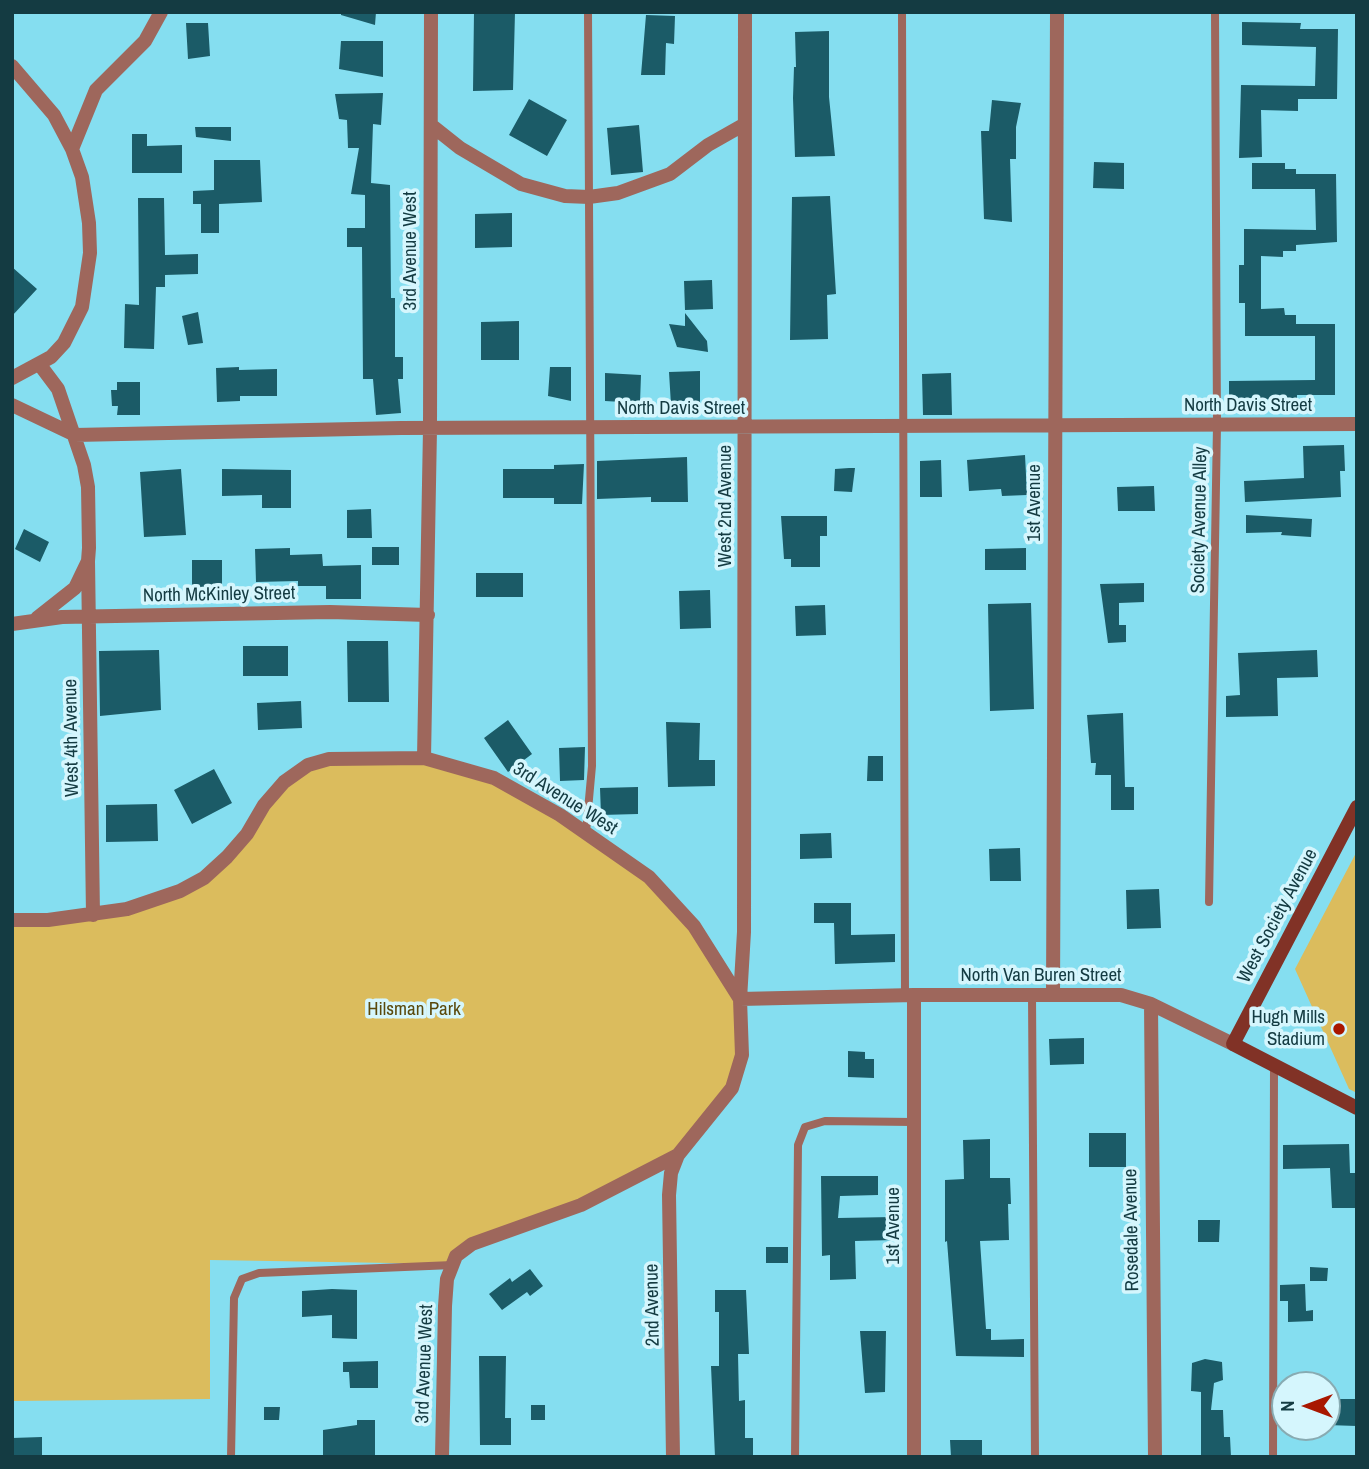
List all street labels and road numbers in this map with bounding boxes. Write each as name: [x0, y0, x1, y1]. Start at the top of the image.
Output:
street label: 3rd Avenue West: [400, 192, 422, 310]
street label: North Davis Street: [1184, 395, 1312, 417]
street label: North Davis Street: [617, 398, 745, 420]
street label: West 2nd Avenue: [715, 445, 737, 567]
street label: Society Avenue Alley: [1187, 446, 1213, 594]
street label: 1st Avenue: [1024, 464, 1046, 542]
street label: North McKinley Street: [143, 582, 295, 608]
street label: West 4th Avenue: [60, 679, 84, 797]
street label: 3rd Avenue West: [509, 758, 621, 840]
street label: West Society Avenue: [1233, 845, 1323, 987]
street label: North Van Buren Street: [961, 965, 1121, 987]
street label: Rosedale Avenue: [1120, 1168, 1144, 1292]
street label: 1st Avenue: [883, 1187, 905, 1265]
street label: 2nd Avenue: [641, 1263, 665, 1347]
street label: 3rd Avenue West: [412, 1304, 438, 1424]

